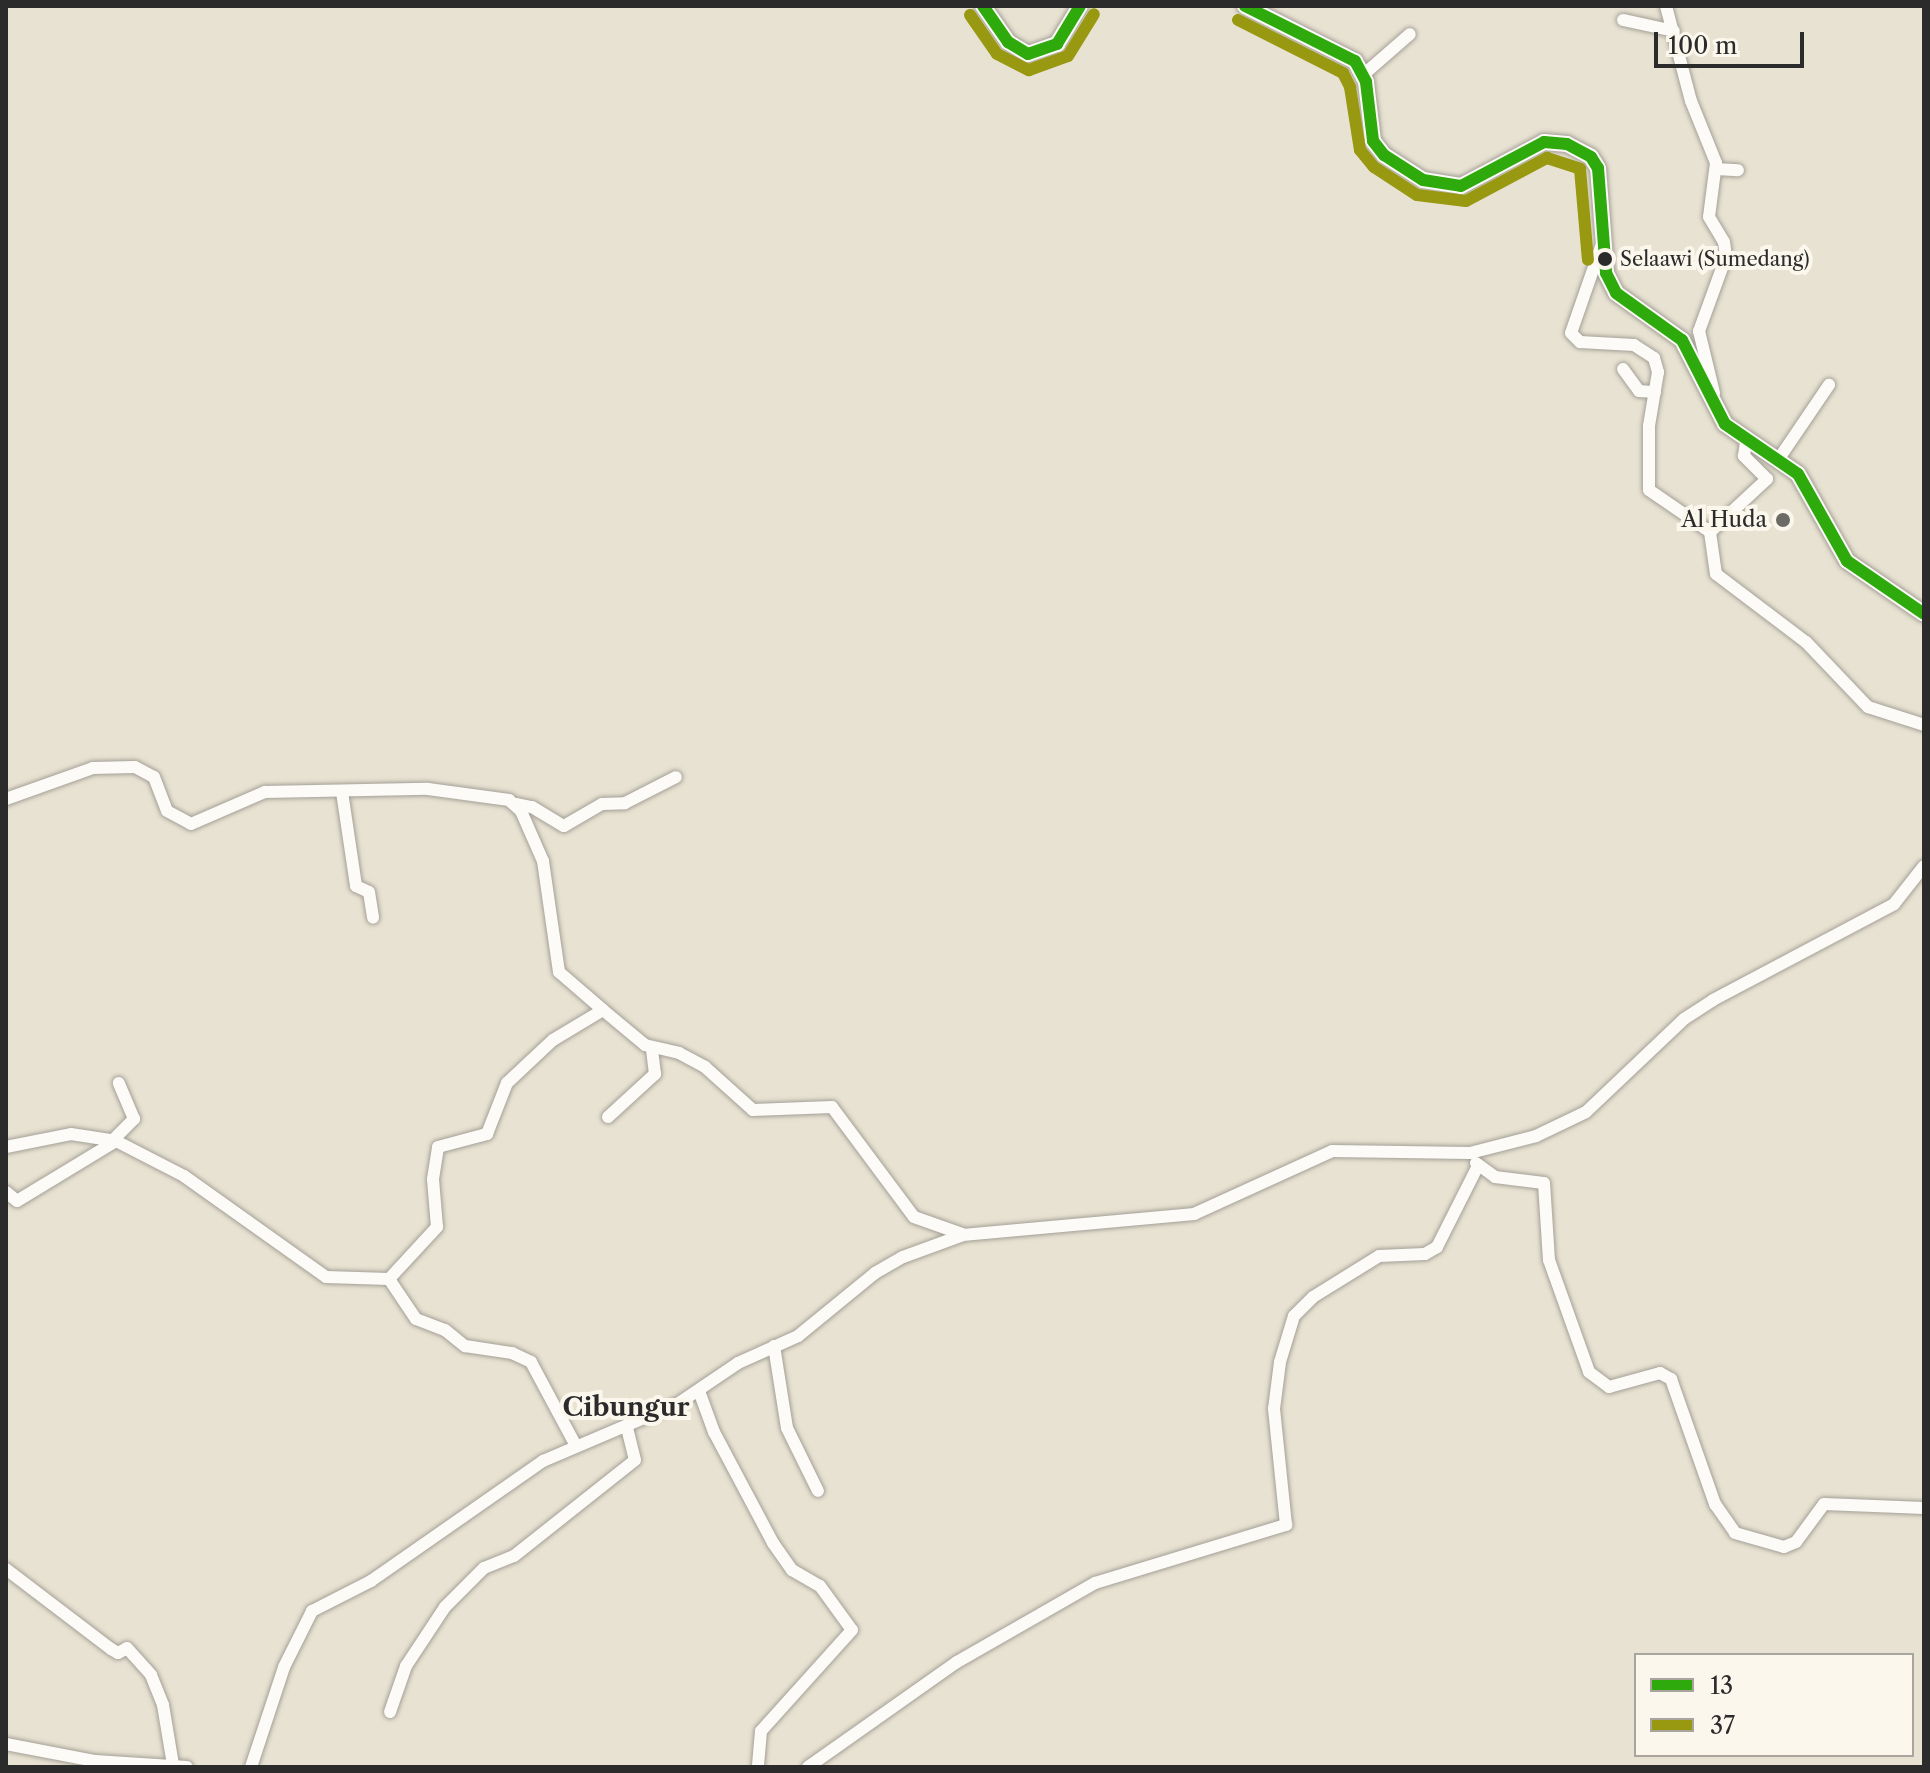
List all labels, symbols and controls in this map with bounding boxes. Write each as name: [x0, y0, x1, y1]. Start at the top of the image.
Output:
scale bar: [1658, 16, 1808, 66]
text: 100 m: [1668, 31, 1737, 60]
place label: Selaawi (Sumedang): [1620, 247, 1809, 271]
marker: Selaawi (Sumedang): [1597, 251, 1613, 267]
place label: Al Huda: [1681, 507, 1767, 533]
marker: Al Huda: [1774, 511, 1792, 529]
district label: Cibungur: [562, 1392, 690, 1424]
legend: [1634, 1653, 1914, 1757]
text: 13: [1710, 1671, 1733, 1700]
text: 37: [1710, 1711, 1735, 1740]

